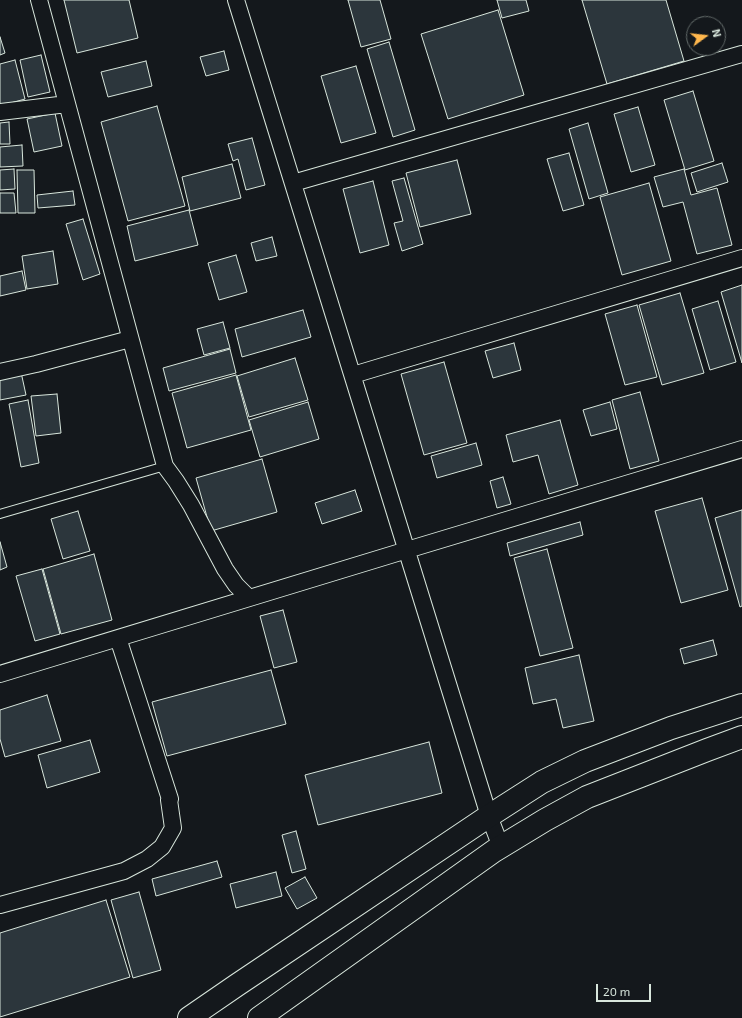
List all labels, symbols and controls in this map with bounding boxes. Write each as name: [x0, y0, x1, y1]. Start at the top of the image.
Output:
north arrow: [686, 16, 726, 56]
text: N: [710, 27, 724, 39]
scale bar: [598, 976, 653, 1002]
text: 20 m: [603, 984, 630, 998]

